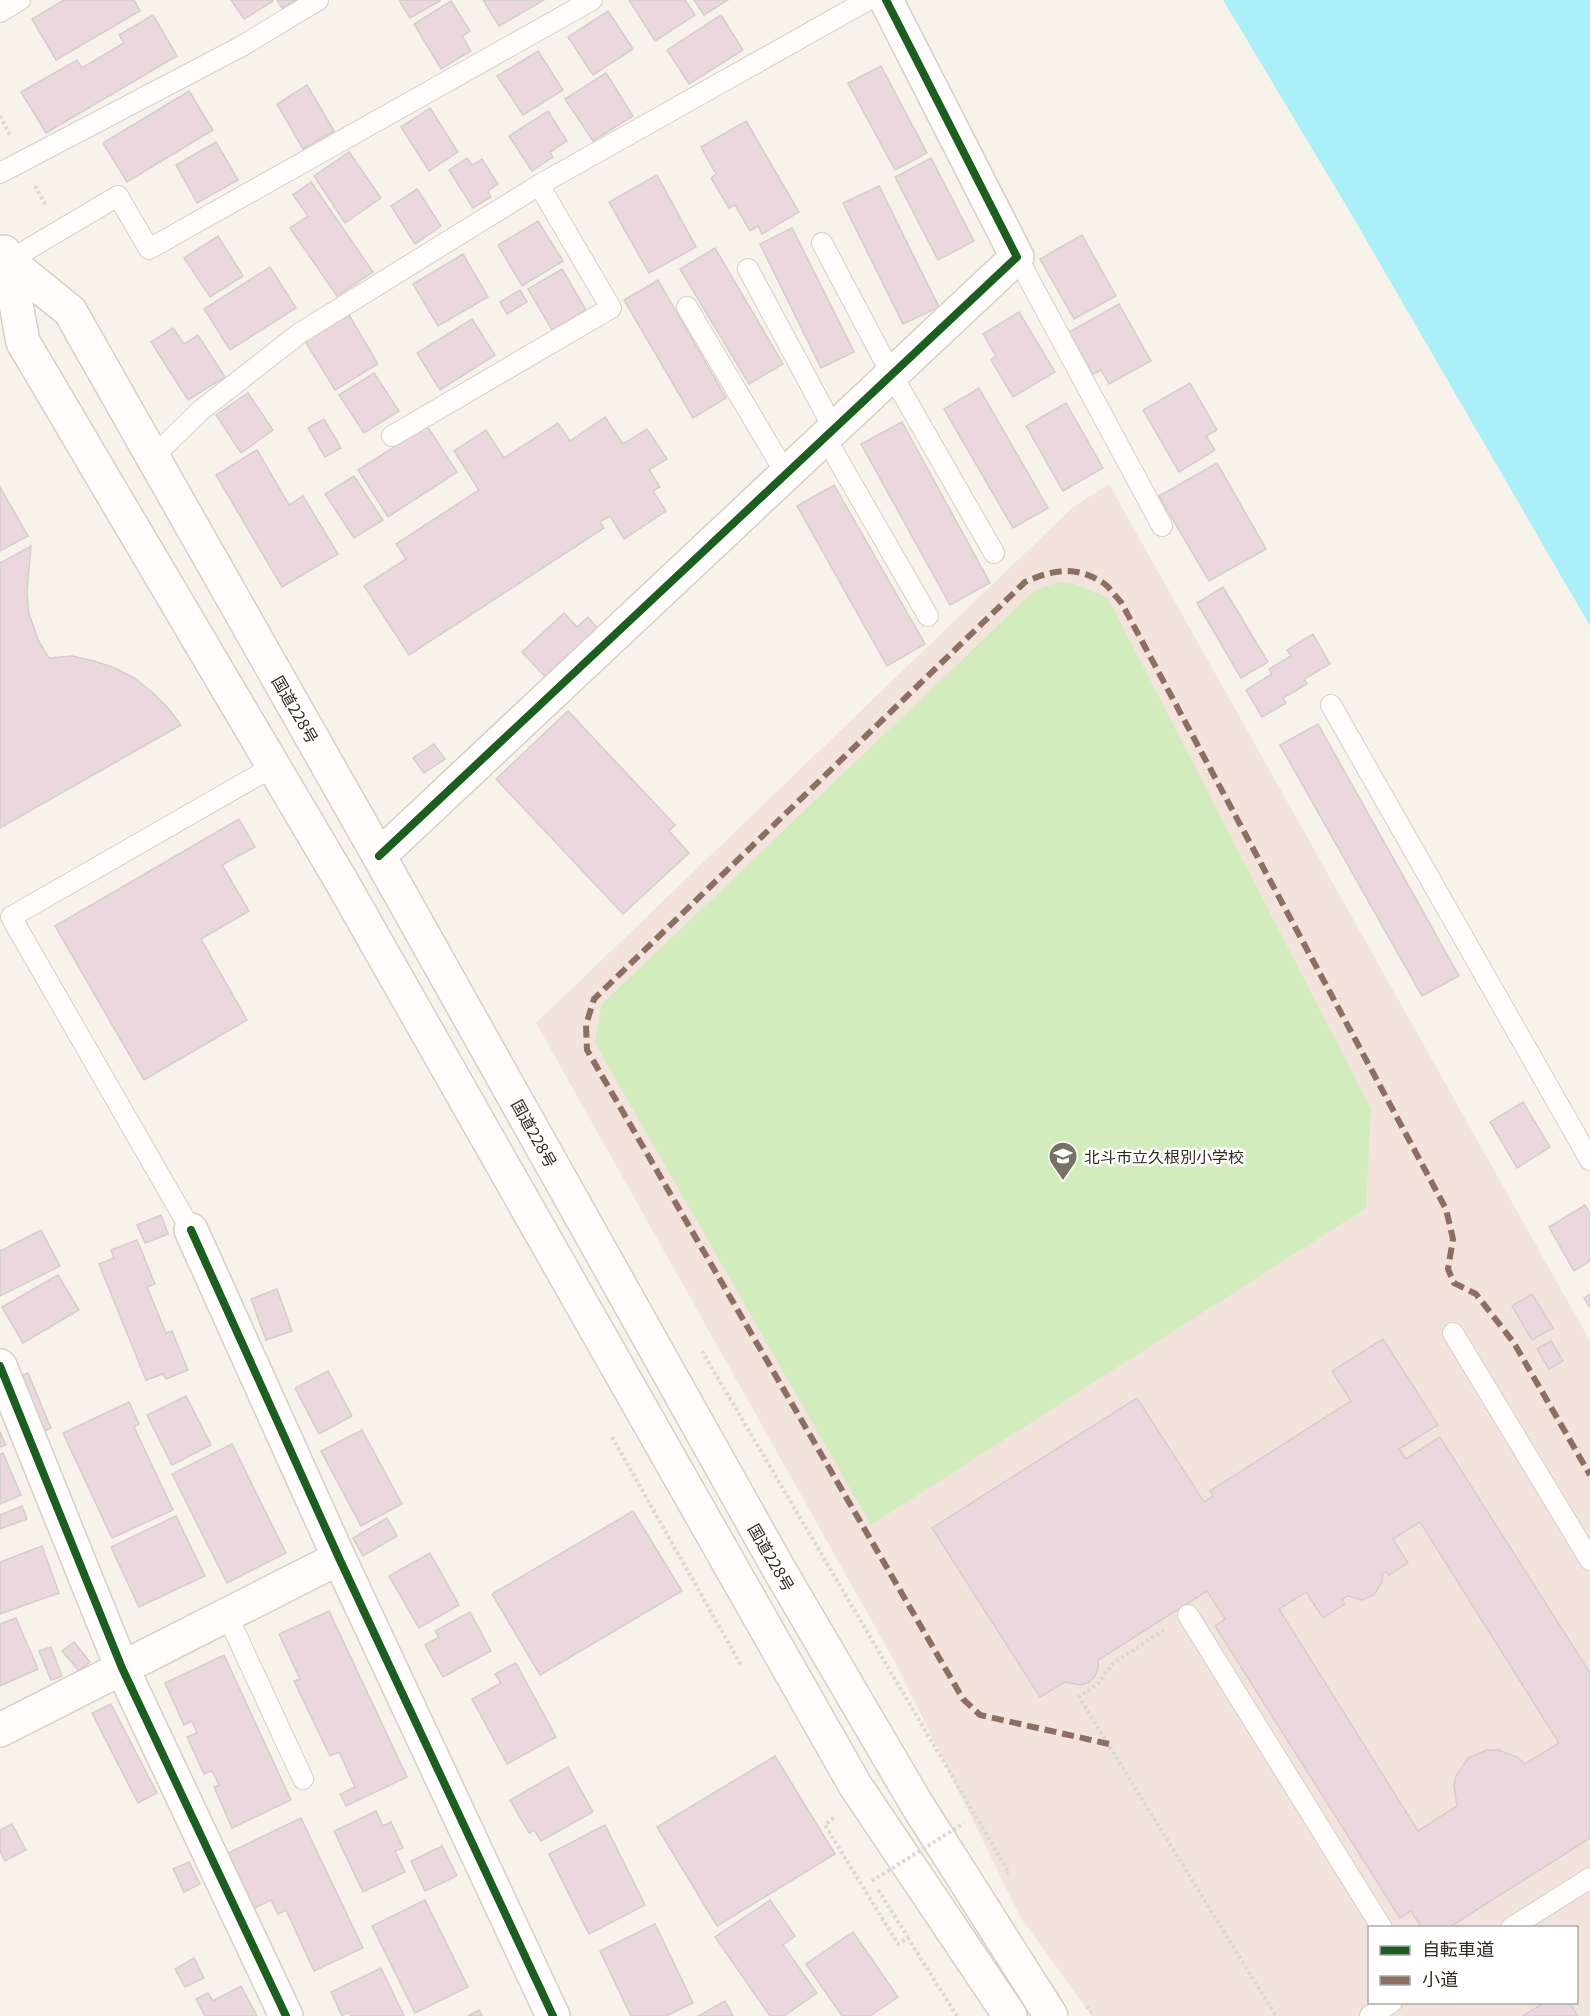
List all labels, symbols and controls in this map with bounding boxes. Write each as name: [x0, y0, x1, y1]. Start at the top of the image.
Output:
street label: 国道228号: [267, 671, 325, 747]
street label: 国道228号: [506, 1095, 564, 1171]
school or university icon: 北斗市立久根別小学校: [1047, 1140, 1079, 1182]
place label: 北斗市立久根別小学校: [1084, 1144, 1244, 1168]
street label: 国道228号: [743, 1519, 801, 1595]
legend: [1368, 1926, 1578, 2004]
text: 自転車道: [1422, 1935, 1494, 1961]
text: 小道: [1422, 1965, 1458, 1991]

